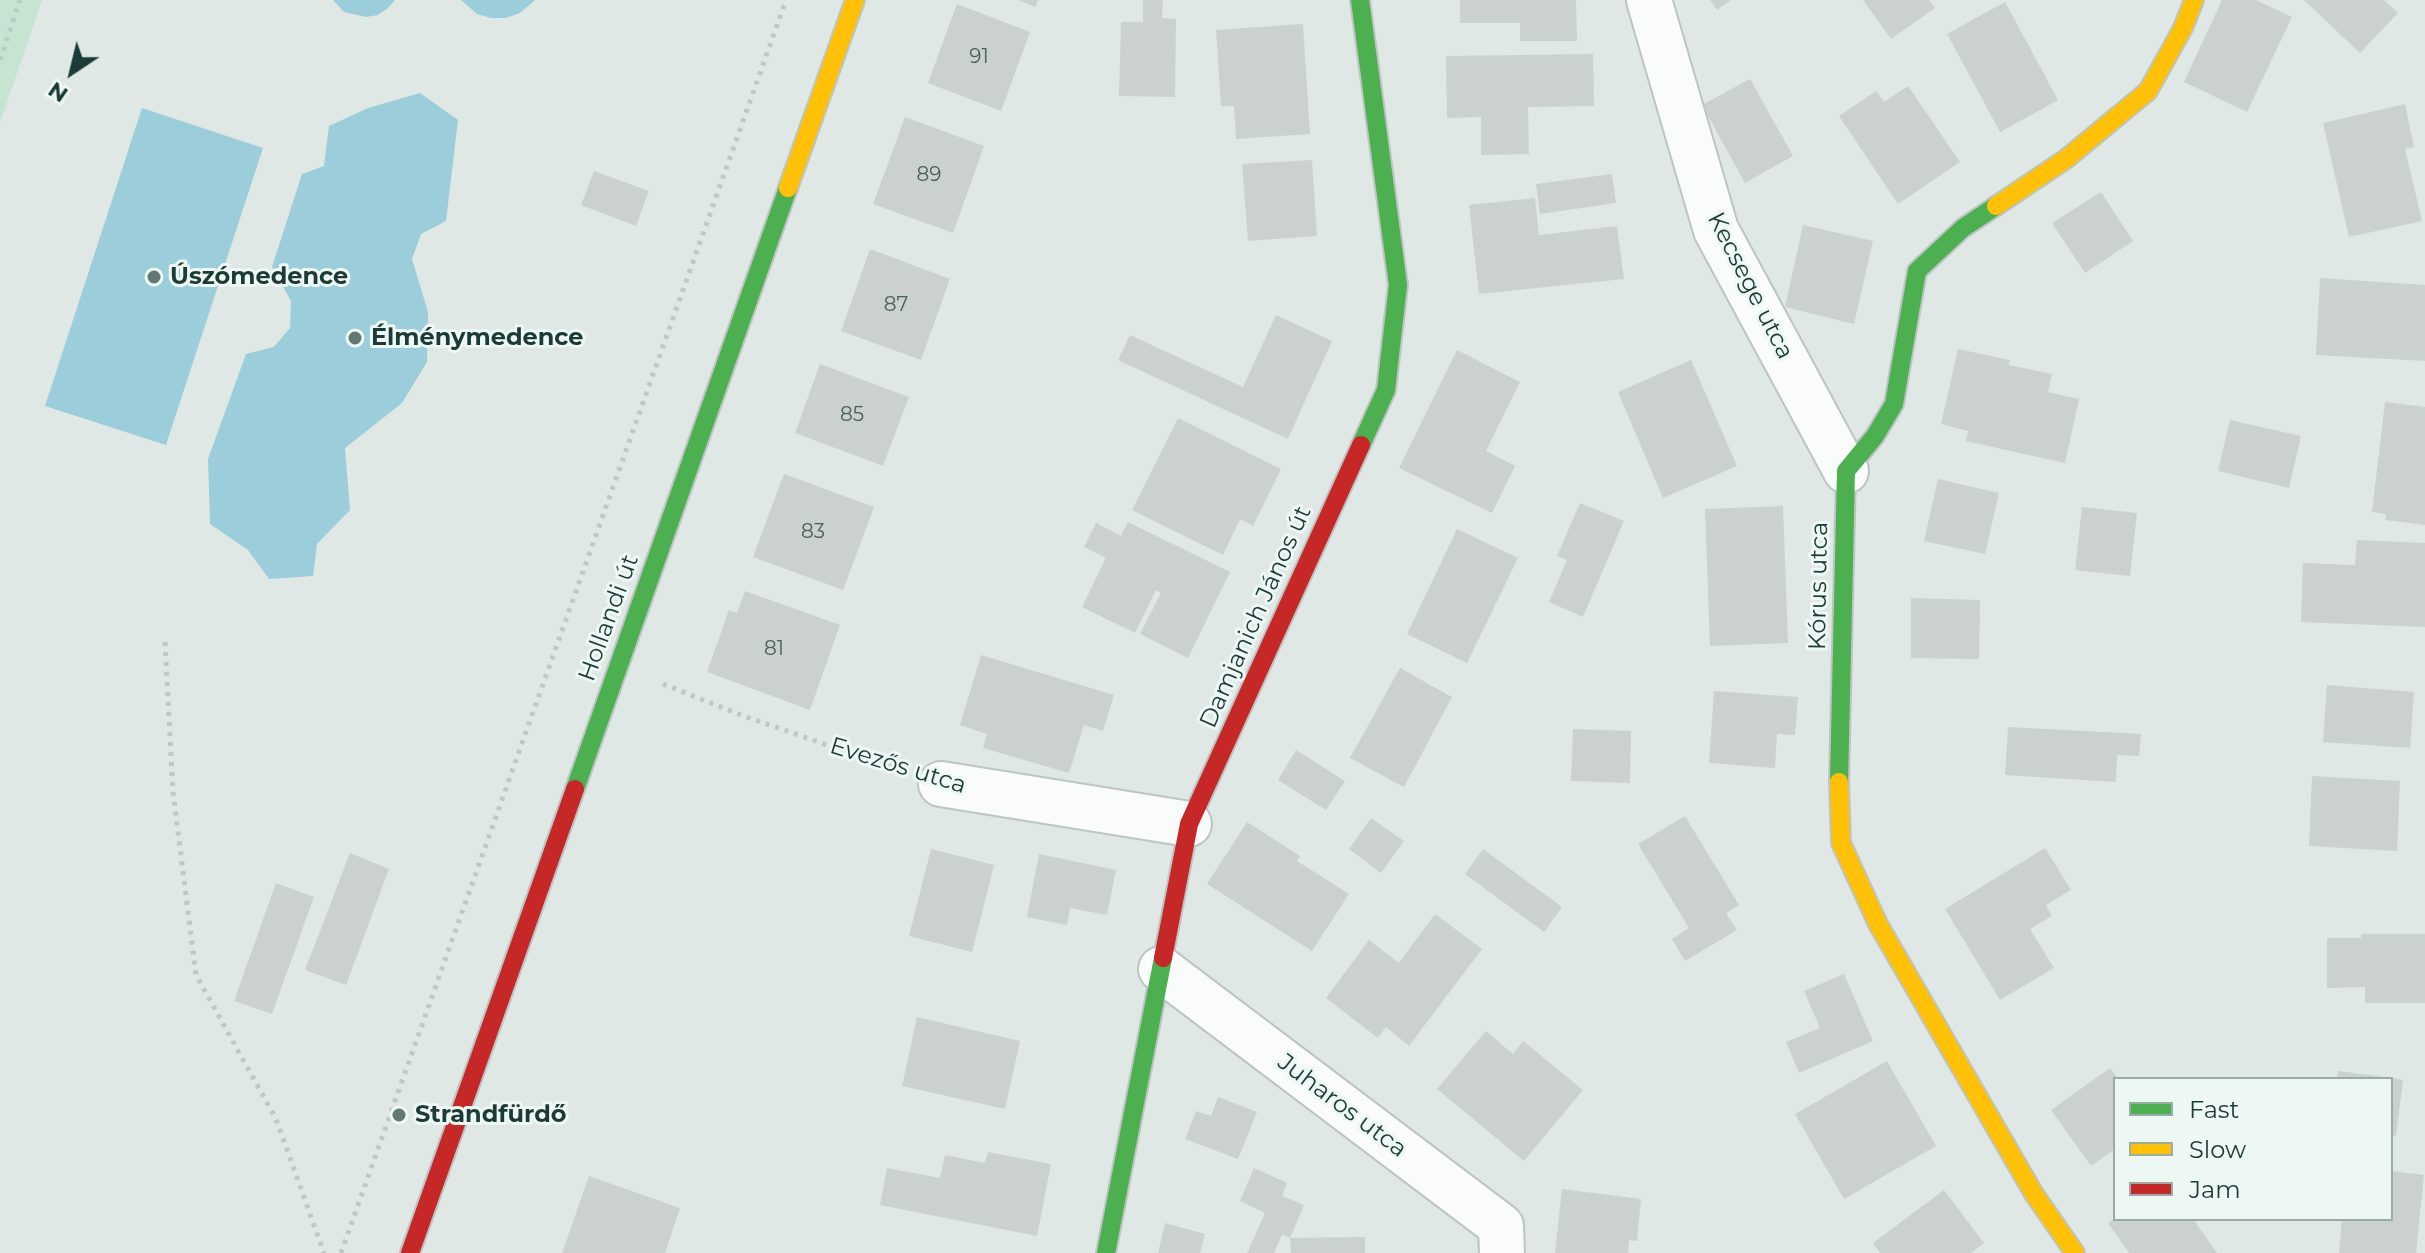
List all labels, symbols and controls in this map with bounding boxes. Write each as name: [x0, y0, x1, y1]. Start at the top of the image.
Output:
north arrow: [32, 32, 112, 112]
house number: 91: [969, 45, 989, 69]
text: N: [43, 76, 73, 108]
house number: 89: [917, 163, 941, 187]
street label: Kecsege utca: [1701, 208, 1799, 364]
place label: Úszómedence: [170, 263, 348, 291]
marker: Úszómedence: [145, 268, 163, 286]
house number: 87: [884, 293, 908, 317]
place label: Élménymedence: [371, 324, 583, 352]
marker: Élménymedence: [346, 329, 364, 347]
house number: 85: [840, 403, 864, 427]
street label: Damjanich János út: [1194, 502, 1318, 732]
house number: 83: [801, 520, 825, 544]
street label: Kórus utca: [1803, 522, 1835, 650]
street label: Hollandi út: [573, 551, 645, 685]
house number: 81: [764, 637, 784, 661]
street label: Evezős utca: [826, 732, 970, 800]
street label: Juharos utca: [1272, 1048, 1412, 1164]
legend: [2113, 1077, 2393, 1221]
text: Fast: [2189, 1095, 2239, 1124]
place label: Strandfürdő: [415, 1101, 566, 1129]
marker: Strandfürdő: [390, 1106, 408, 1124]
text: Slow: [2189, 1135, 2246, 1164]
text: Jam: [2189, 1175, 2241, 1204]

